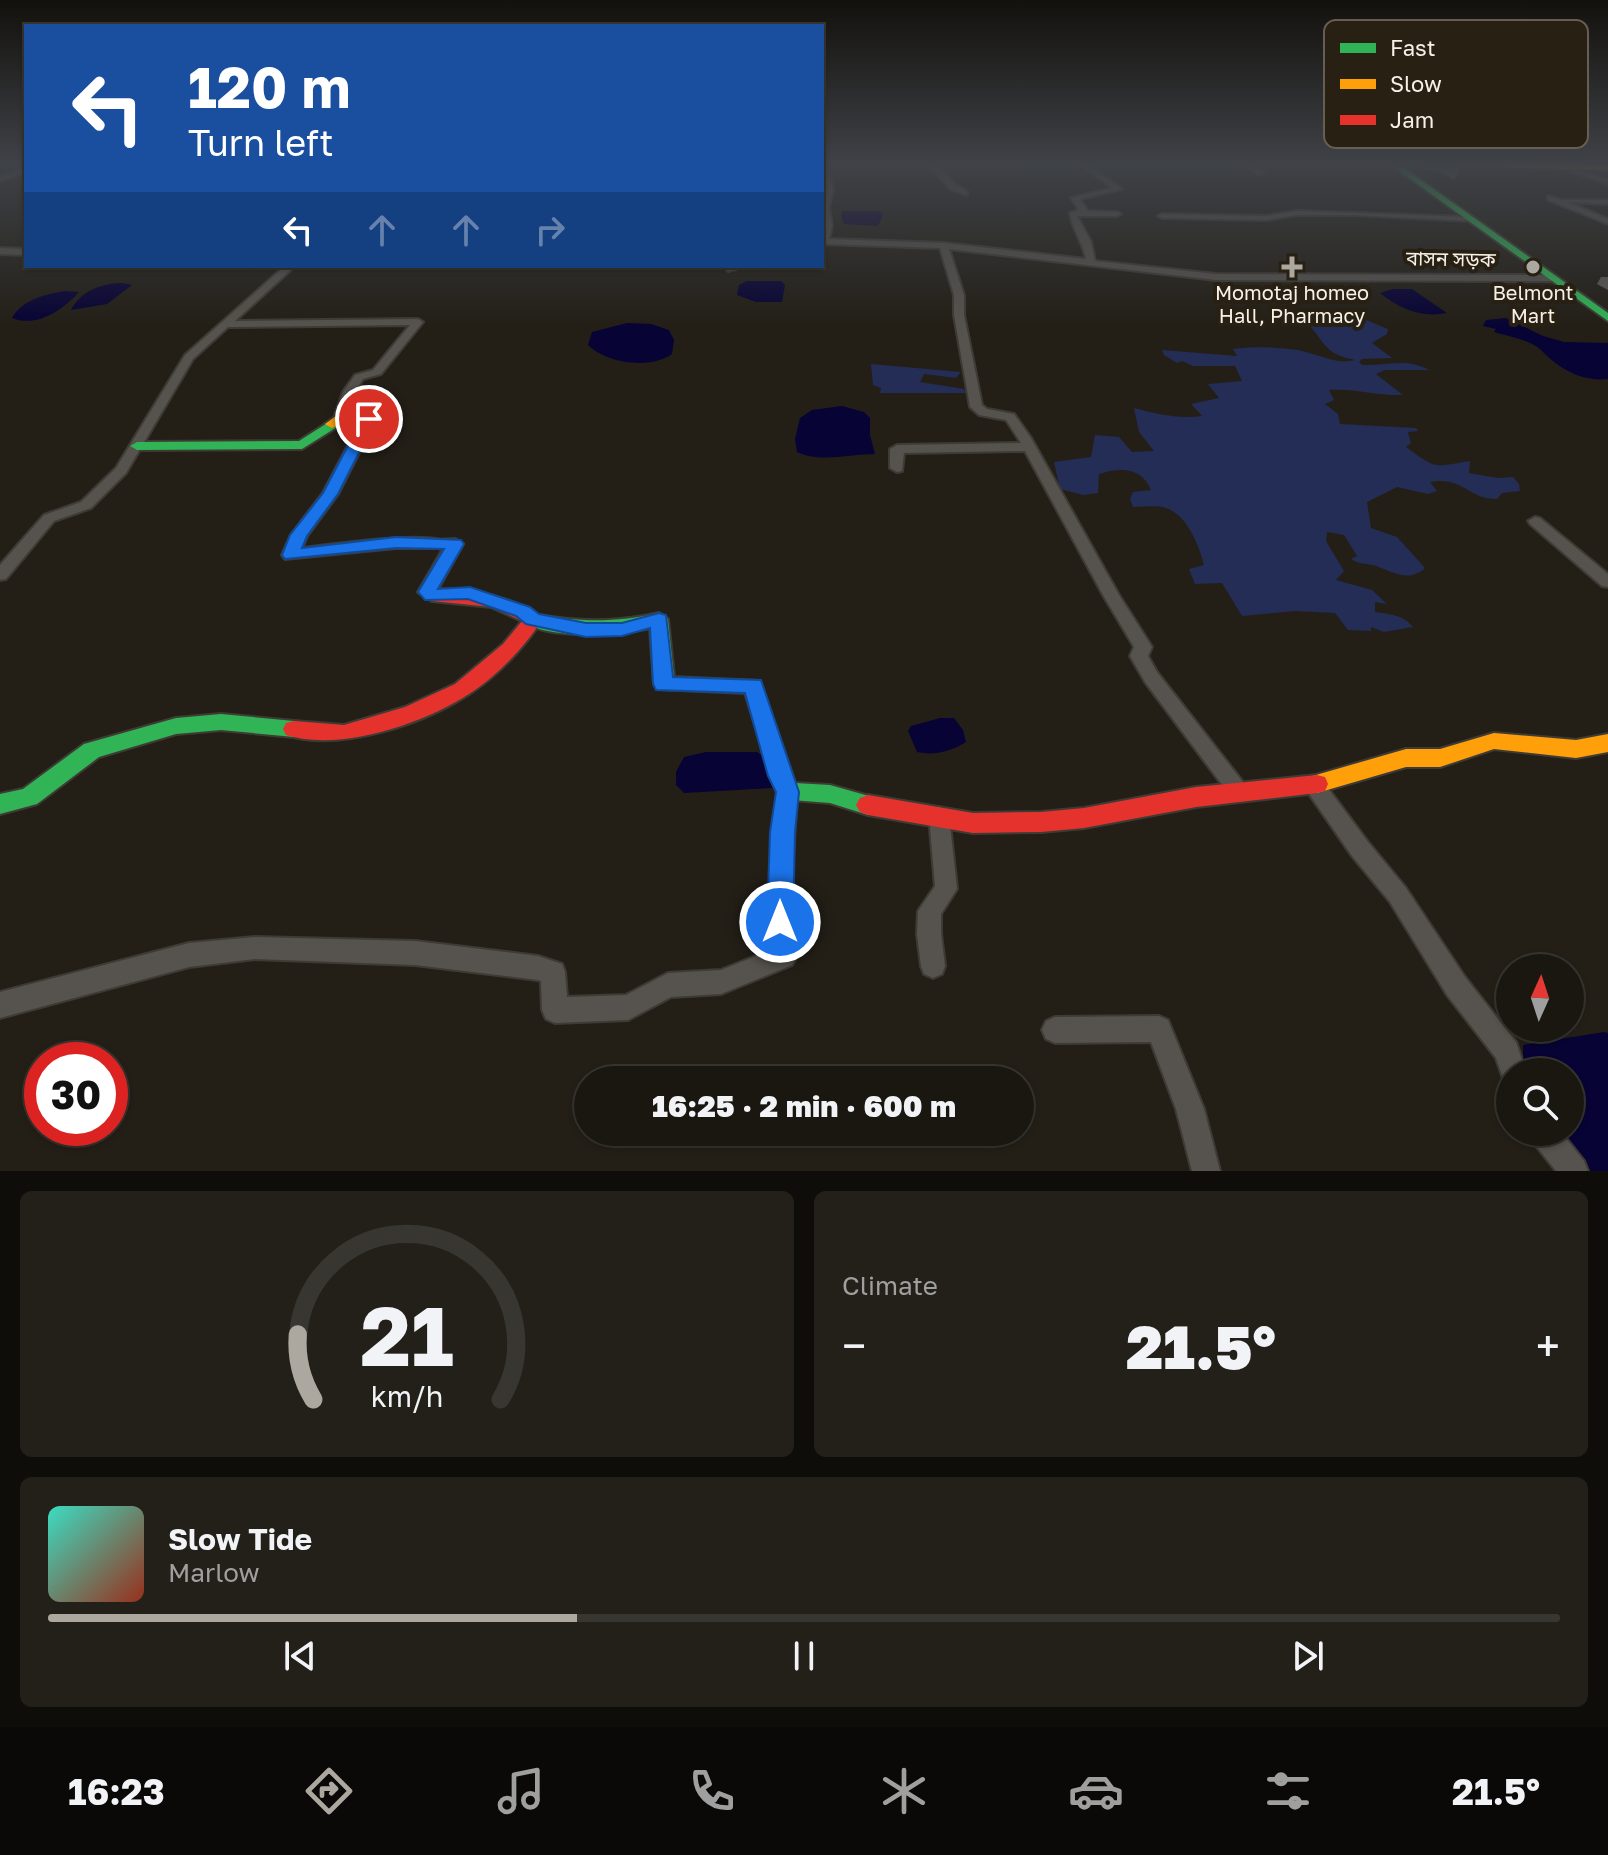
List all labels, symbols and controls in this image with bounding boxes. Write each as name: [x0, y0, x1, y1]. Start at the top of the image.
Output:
legend: [1324, 20, 1588, 148]
text: Fast: [1390, 34, 1436, 61]
text: 120 m: [188, 53, 350, 120]
icon: left: [56, 56, 160, 160]
text: Slow: [1390, 70, 1442, 97]
text: Jam: [1390, 106, 1434, 133]
text: Turn left: [188, 121, 334, 164]
icon: left: [276, 208, 320, 252]
icon: ahead: [360, 208, 404, 252]
icon: ahead: [444, 208, 488, 252]
icon: right: [528, 208, 572, 252]
street label: বাসন সড়ক: [1405, 245, 1497, 271]
marker: Momotaj homeo Hall, Pharmacy: [1283, 258, 1301, 276]
marker: Belmont Mart: [1524, 258, 1542, 276]
place label: Momotaj homeo Hall, Pharmacy: [1215, 280, 1369, 327]
place label: Belmont Mart: [1492, 280, 1574, 327]
pin: [335, 385, 403, 453]
icon: arrive: [347, 397, 391, 441]
position arrow: [738, 880, 822, 964]
north arrow: [1496, 954, 1584, 1042]
map controls: [1496, 954, 1584, 1146]
speed limit sign: 30: [24, 1042, 128, 1146]
button: search: [1496, 1058, 1584, 1146]
text: 16:25 · 2 min · 600 m: [652, 1088, 956, 1124]
text: Climate: [842, 1270, 938, 1301]
text: 21: [360, 1284, 454, 1384]
text: 21.5°: [1126, 1310, 1276, 1382]
text: −: [842, 1319, 866, 1372]
text: +: [1536, 1319, 1560, 1372]
text: km/h: [371, 1379, 443, 1413]
text: Slow Tide: [168, 1521, 312, 1557]
text: Marlow: [168, 1557, 260, 1588]
icon: previous: [278, 1634, 322, 1678]
icon: pause: [782, 1634, 826, 1678]
icon: next: [1286, 1634, 1330, 1678]
icon: directions: [301, 1763, 357, 1819]
icon: music: [493, 1763, 549, 1819]
icon: phone: [684, 1763, 740, 1819]
icon: climate: [876, 1763, 932, 1819]
icon: car: [1068, 1763, 1124, 1819]
icon: filters: [1260, 1763, 1316, 1819]
text: 16:23: [68, 1770, 165, 1813]
text: 21.5°: [1452, 1770, 1540, 1813]

